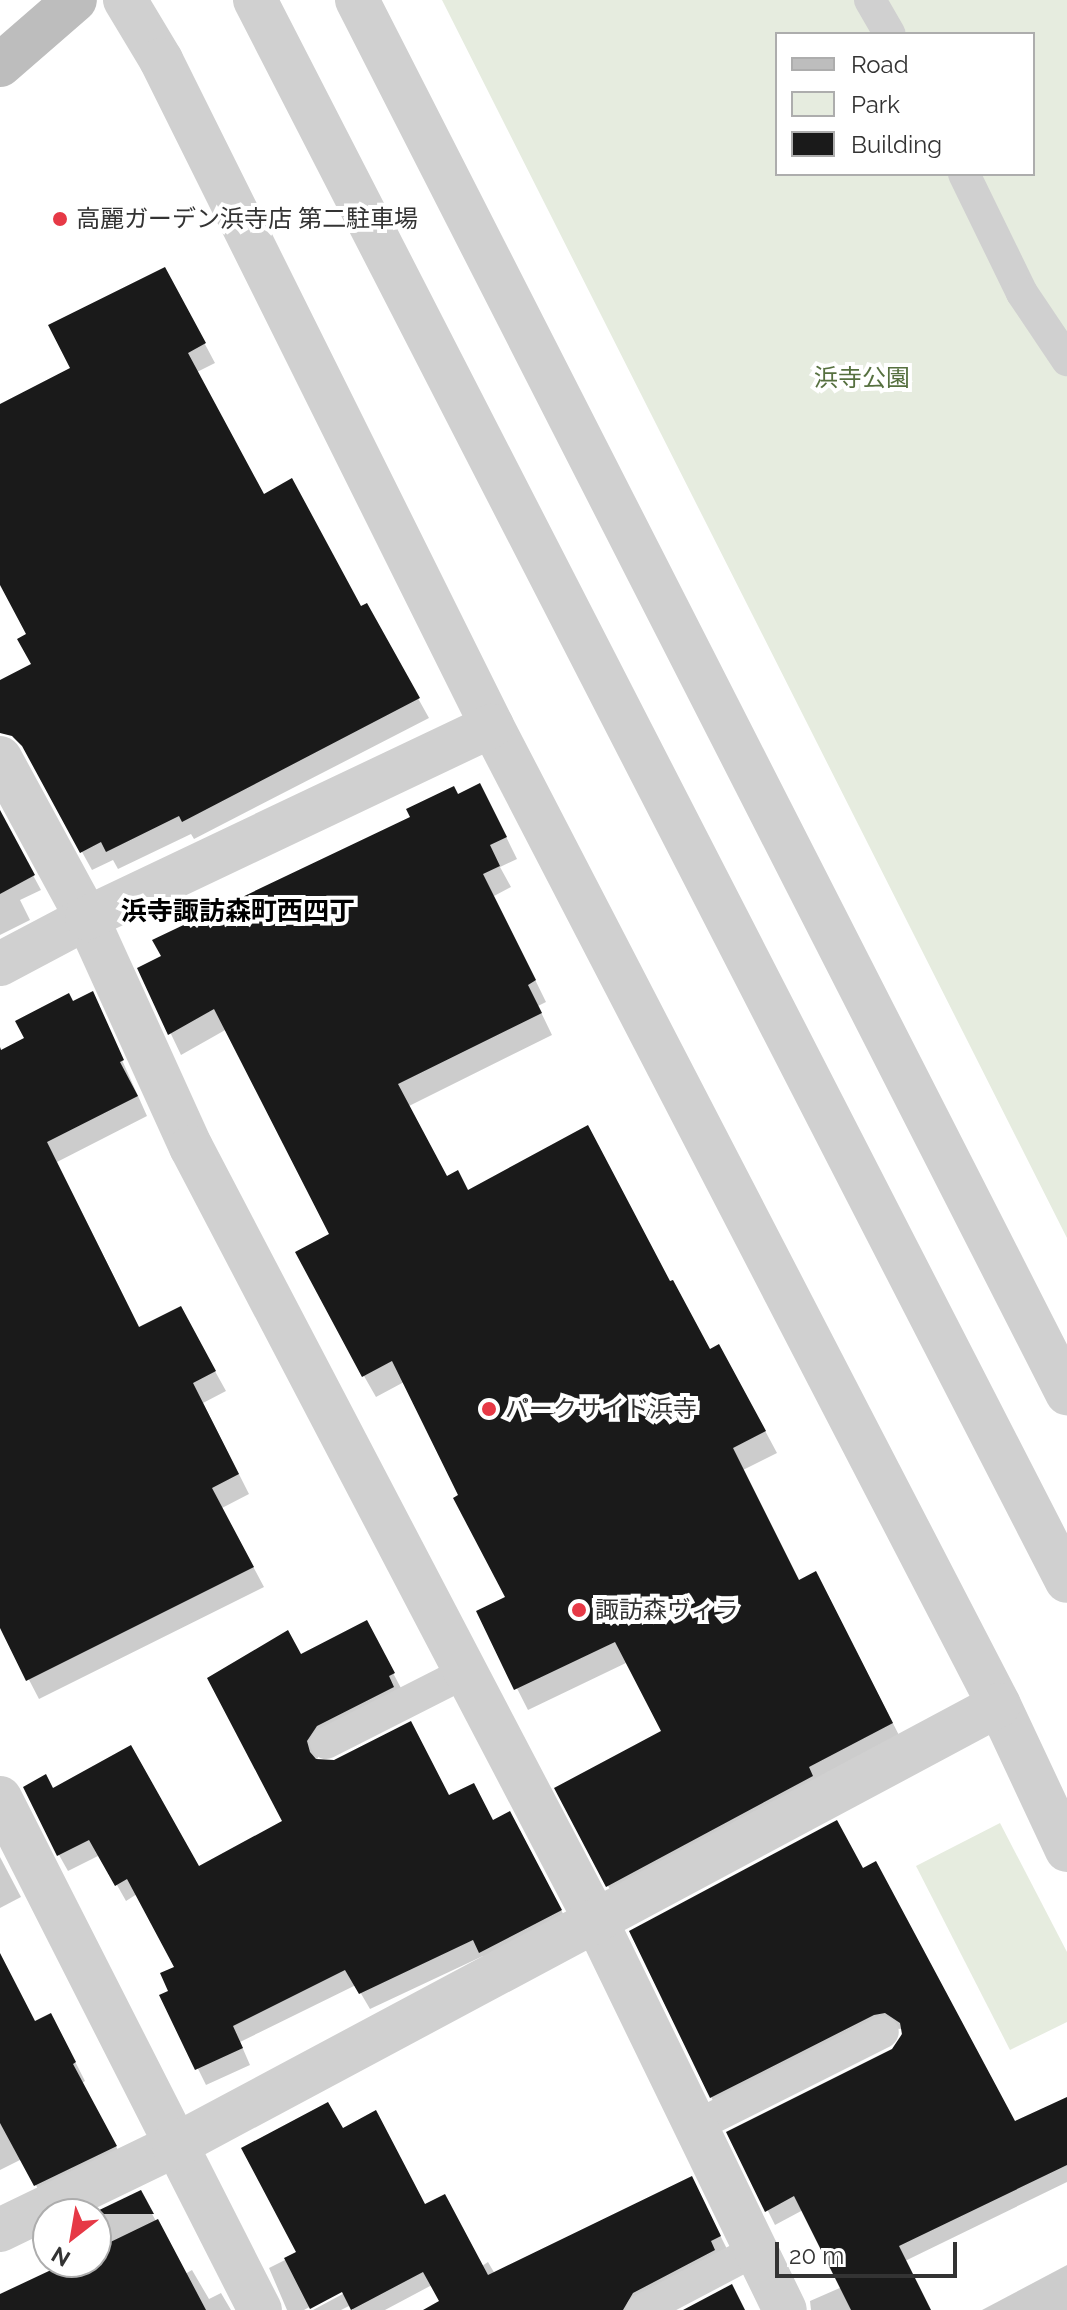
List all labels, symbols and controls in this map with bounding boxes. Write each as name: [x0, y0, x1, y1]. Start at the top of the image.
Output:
legend: [775, 32, 1035, 176]
text: Road: [851, 50, 909, 79]
text: Park: [851, 90, 900, 119]
text: Building: [851, 130, 942, 159]
place label: 高麗ガーデン浜寺店 第二駐車場: [76, 205, 418, 233]
marker: 高麗ガーデン浜寺店 第二駐車場: [51, 210, 69, 228]
park label: 浜寺公園: [814, 364, 910, 392]
district label: 浜寺諏訪森町西四丁: [121, 896, 355, 928]
place label: パークサイド浜寺: [505, 1395, 697, 1423]
marker: パークサイド浜寺: [480, 1400, 498, 1418]
place label: 諏訪森ヴィラ: [595, 1596, 739, 1624]
marker: 諏訪森ヴィラ: [570, 1601, 588, 1619]
north arrow: [32, 2198, 112, 2278]
scale bar: [779, 2226, 961, 2276]
text: N: [47, 2241, 75, 2272]
text: 20 m: [789, 2241, 844, 2270]

